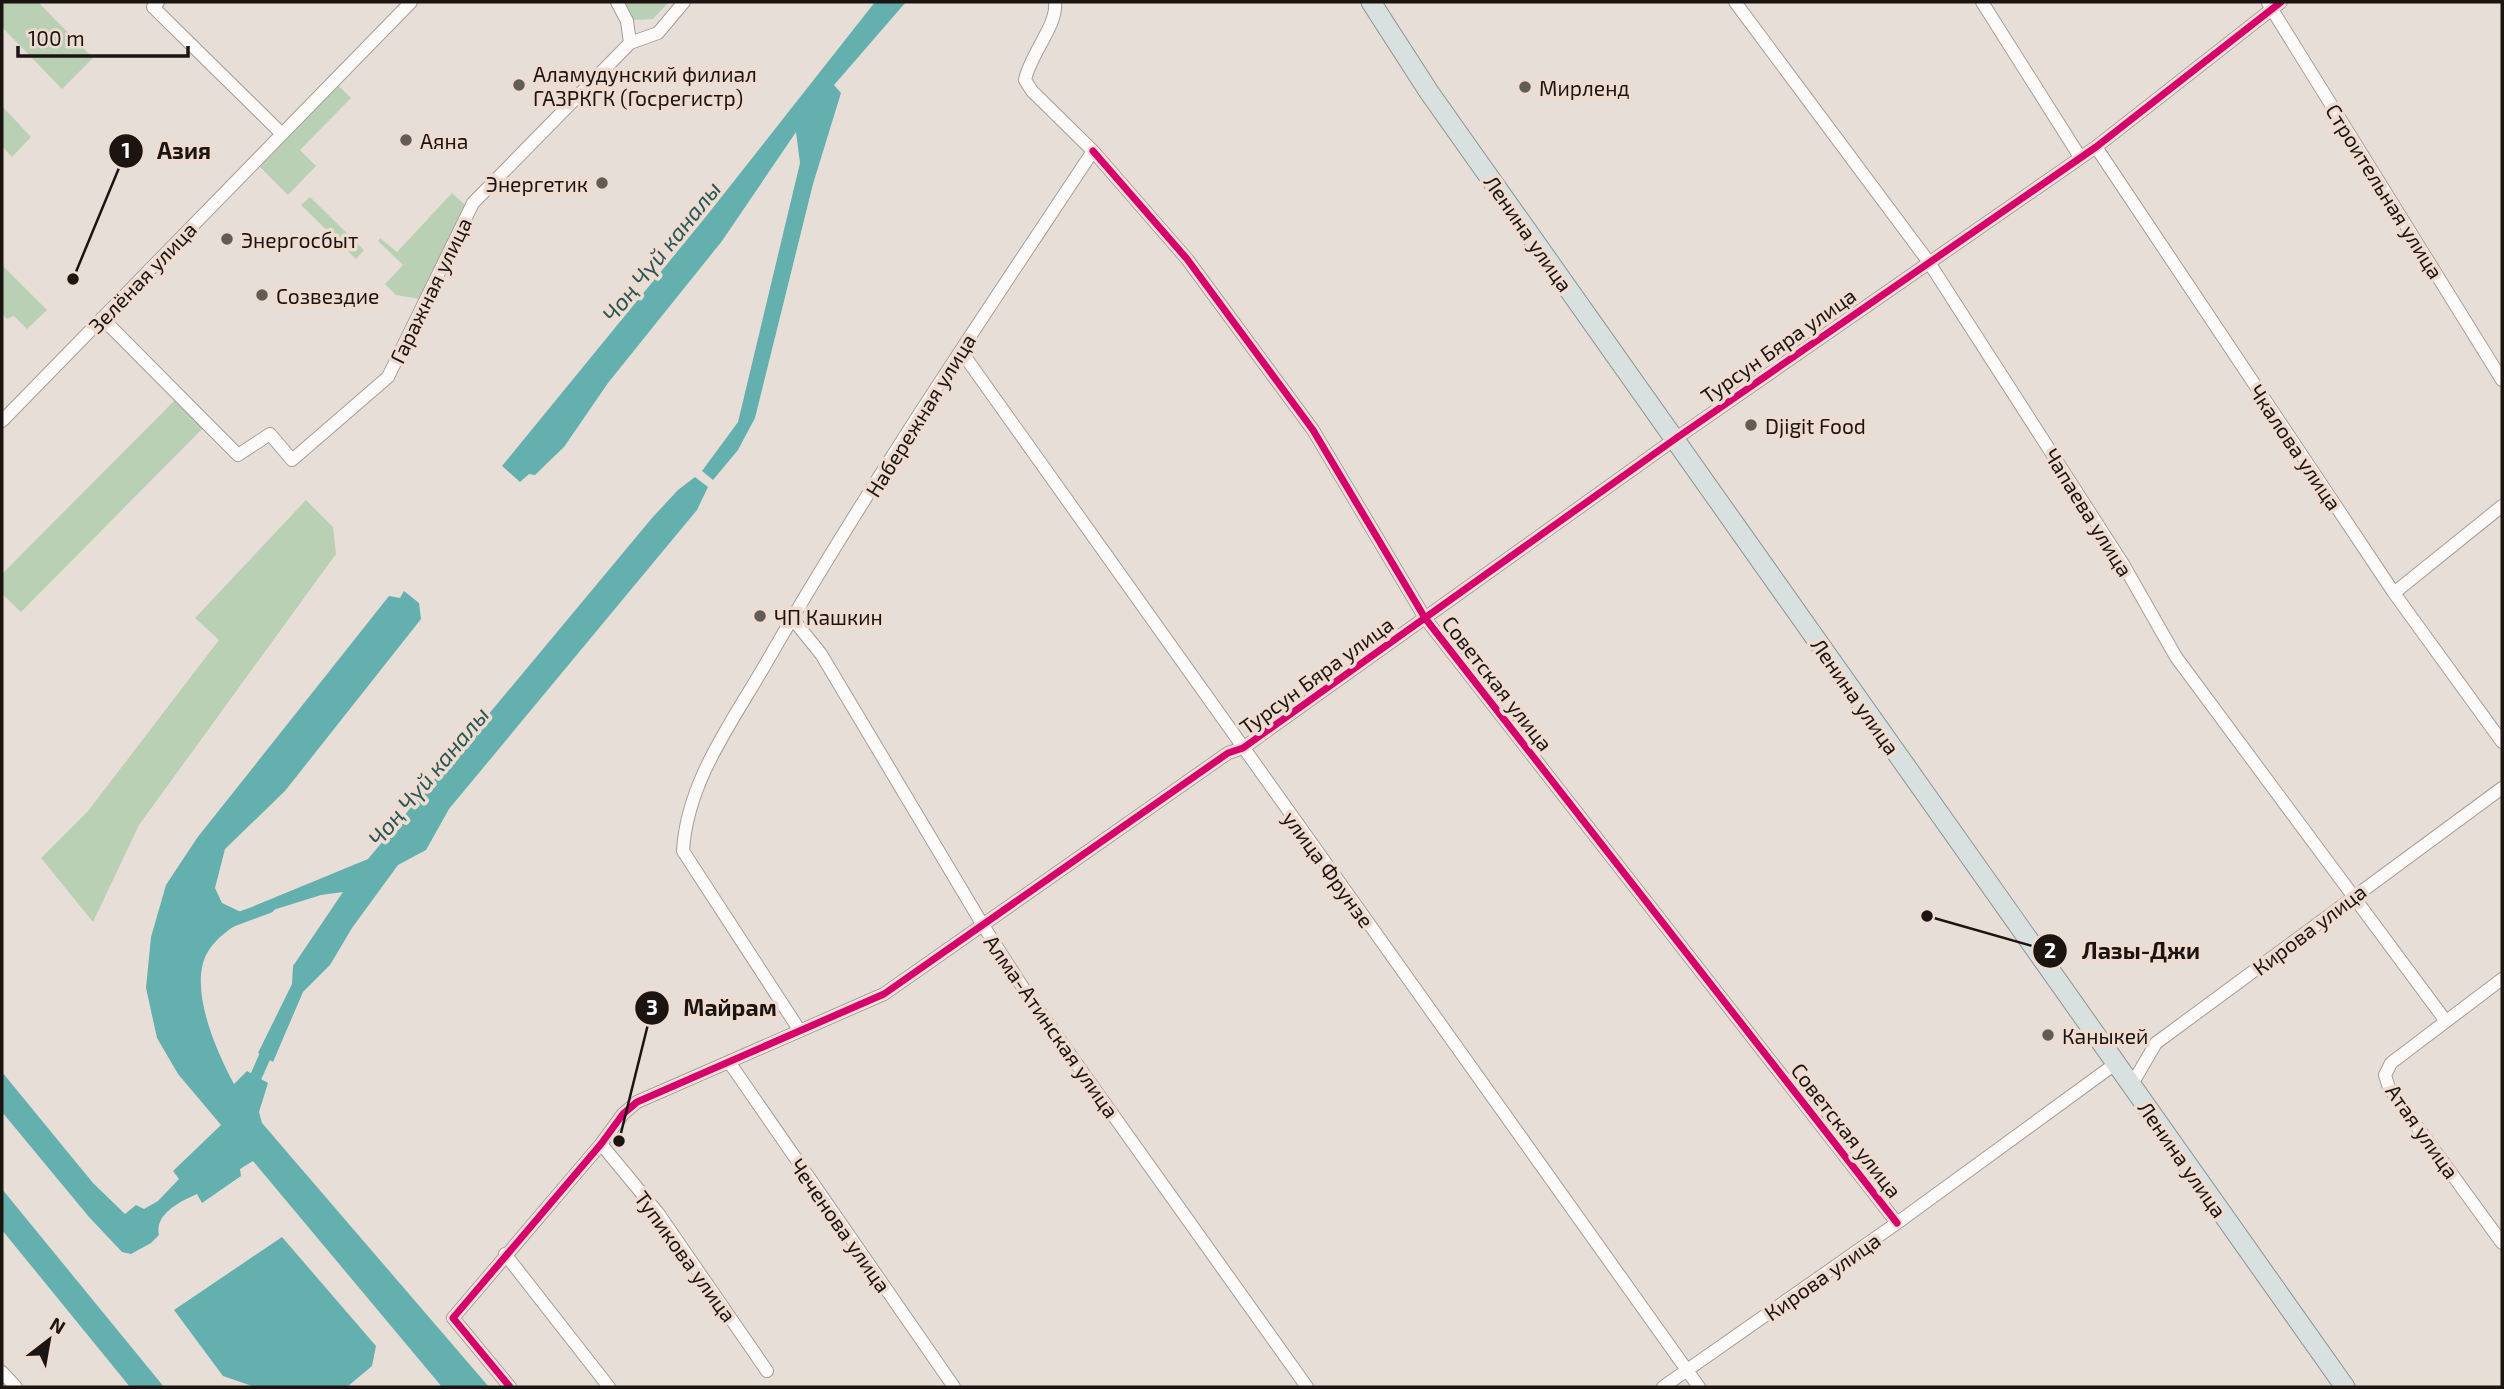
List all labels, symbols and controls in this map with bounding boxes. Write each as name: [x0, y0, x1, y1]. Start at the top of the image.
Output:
scale bar: [18, 14, 187, 58]
text: 100 m: [28, 25, 85, 50]
place label: Аламудунский филиал ГАЗРКГК (Госрегистр): [533, 61, 757, 110]
place label: Мирленд: [1539, 75, 1630, 100]
marker: Аламудунский филиал ГАЗРКГК (Госрегистр): [511, 77, 527, 93]
marker: Мирленд: [1517, 79, 1533, 95]
street label: Строительная улица: [2320, 99, 2449, 284]
place label: Аяна: [420, 128, 468, 153]
callout: Азия: [108, 129, 225, 173]
marker: Аяна: [398, 132, 414, 148]
text: Азия: [157, 136, 211, 164]
text: 1: [121, 137, 131, 162]
street label: Ленина улица: [1479, 170, 1578, 297]
place label: Энергетик: [486, 171, 588, 196]
marker: Энергетик: [594, 175, 610, 191]
water label: Чоң Чүй каналы: [596, 175, 726, 327]
street label: Гаражная улица: [384, 213, 477, 367]
street label: Зелёная улица: [83, 216, 202, 338]
place label: Энергосбыт: [241, 227, 358, 252]
marker: Энергосбыт: [219, 231, 235, 247]
street label: Турсун Бяра улица: [1696, 282, 1861, 409]
place label: Созвездие: [276, 283, 379, 308]
marker: Созвездие: [254, 287, 270, 303]
street label: Набережная улица: [860, 329, 981, 502]
street label: Чкалова улица: [2244, 379, 2347, 515]
place label: Djigit Food: [1765, 413, 1866, 439]
marker: Djigit Food: [1743, 417, 1759, 433]
street label: Чапаева улица: [2039, 443, 2138, 581]
place label: ЧП Кашкин: [774, 604, 883, 629]
marker: ЧП Кашкин: [752, 608, 768, 624]
street label: Турсун Бяра улица: [1234, 611, 1398, 740]
street label: Советская улица: [1437, 611, 1558, 756]
street label: Ленина улица: [1806, 633, 1905, 760]
water label: Чоң Чүй каналы: [362, 701, 494, 851]
street label: улица Фрунзе: [1278, 806, 1380, 933]
street label: Кирова улица: [2247, 878, 2371, 981]
callout: Лазы-Джи: [2033, 929, 2214, 973]
street label: Алма-Атинская улица: [979, 930, 1125, 1123]
text: Лазы-Джи: [2082, 936, 2200, 964]
text: 2: [2044, 937, 2056, 962]
callout: Майрам: [634, 986, 791, 1030]
text: Майрам: [683, 993, 777, 1021]
text: 3: [646, 994, 658, 1019]
place label: Каныкей: [2062, 1023, 2148, 1048]
marker: Каныкей: [2040, 1027, 2056, 1043]
street label: Советская улица: [1786, 1058, 1907, 1203]
street label: Атая улица: [2380, 1079, 2465, 1184]
street label: Ленина улица: [2133, 1096, 2232, 1223]
street label: Чеченова улица: [785, 1153, 896, 1297]
street label: Тупикова улица: [629, 1186, 742, 1327]
street label: Кирова улица: [1759, 1227, 1885, 1326]
north arrow: [14, 1305, 84, 1375]
text: N: [46, 1312, 70, 1338]

